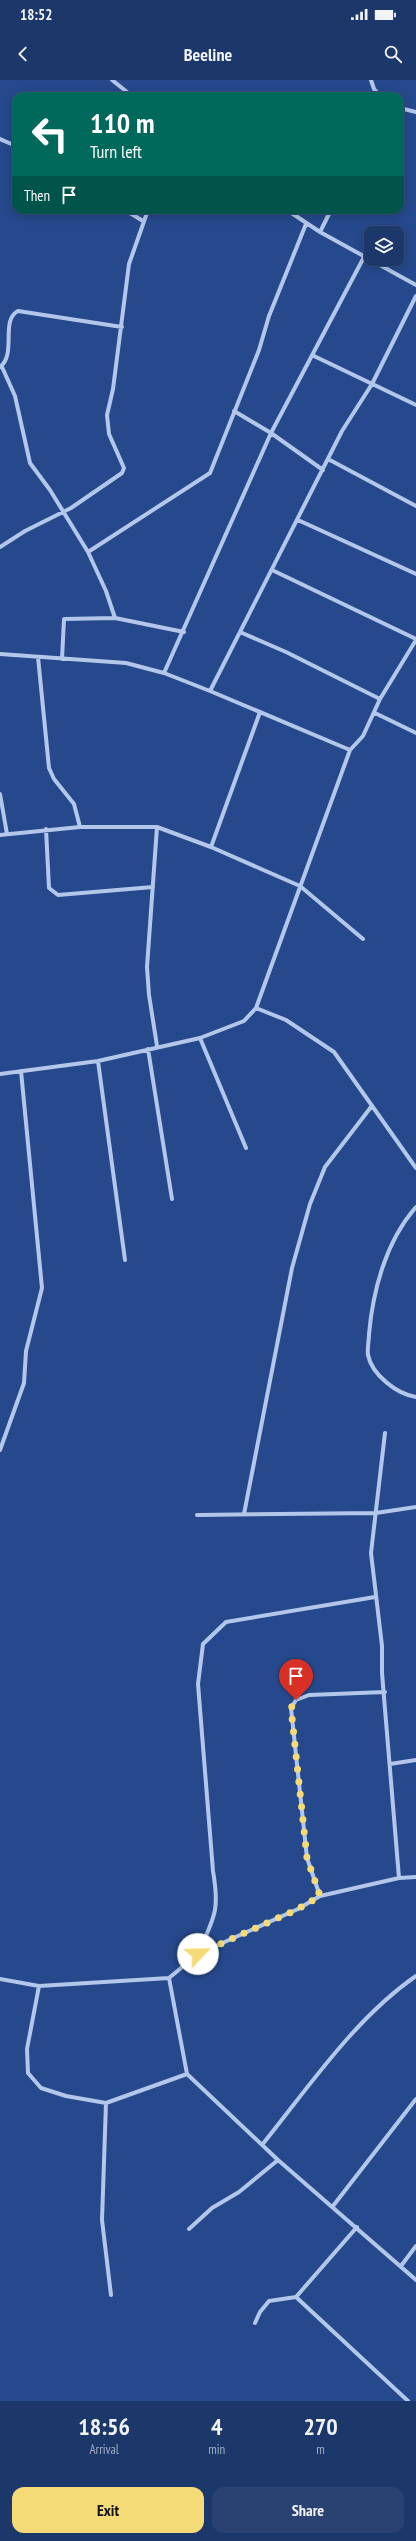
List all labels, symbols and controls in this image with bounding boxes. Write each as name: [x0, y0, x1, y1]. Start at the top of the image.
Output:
text: 18:52: [20, 5, 52, 24]
icon: back: [12, 43, 34, 65]
text: Beeline: [184, 43, 232, 66]
icon: search: [382, 43, 404, 65]
text: 110 m: [90, 104, 154, 141]
icon: left: [24, 108, 76, 160]
text: Turn left: [90, 140, 142, 163]
icon: arrive: [58, 184, 80, 206]
text: Then: [24, 186, 50, 205]
map controls: [364, 226, 404, 266]
button: layers: [364, 226, 404, 266]
pin: [279, 1659, 313, 1700]
icon: arrive: [285, 1665, 307, 1687]
position arrow: [177, 1933, 219, 1975]
text: 18:56: [78, 2411, 130, 2442]
text: 4: [211, 2411, 222, 2442]
text: 270: [303, 2411, 338, 2442]
text: Arrival: [89, 2441, 119, 2458]
text: min: [208, 2441, 225, 2458]
text: m: [316, 2441, 325, 2458]
button: Exit: [12, 2487, 204, 2533]
button: Share: [212, 2487, 404, 2533]

